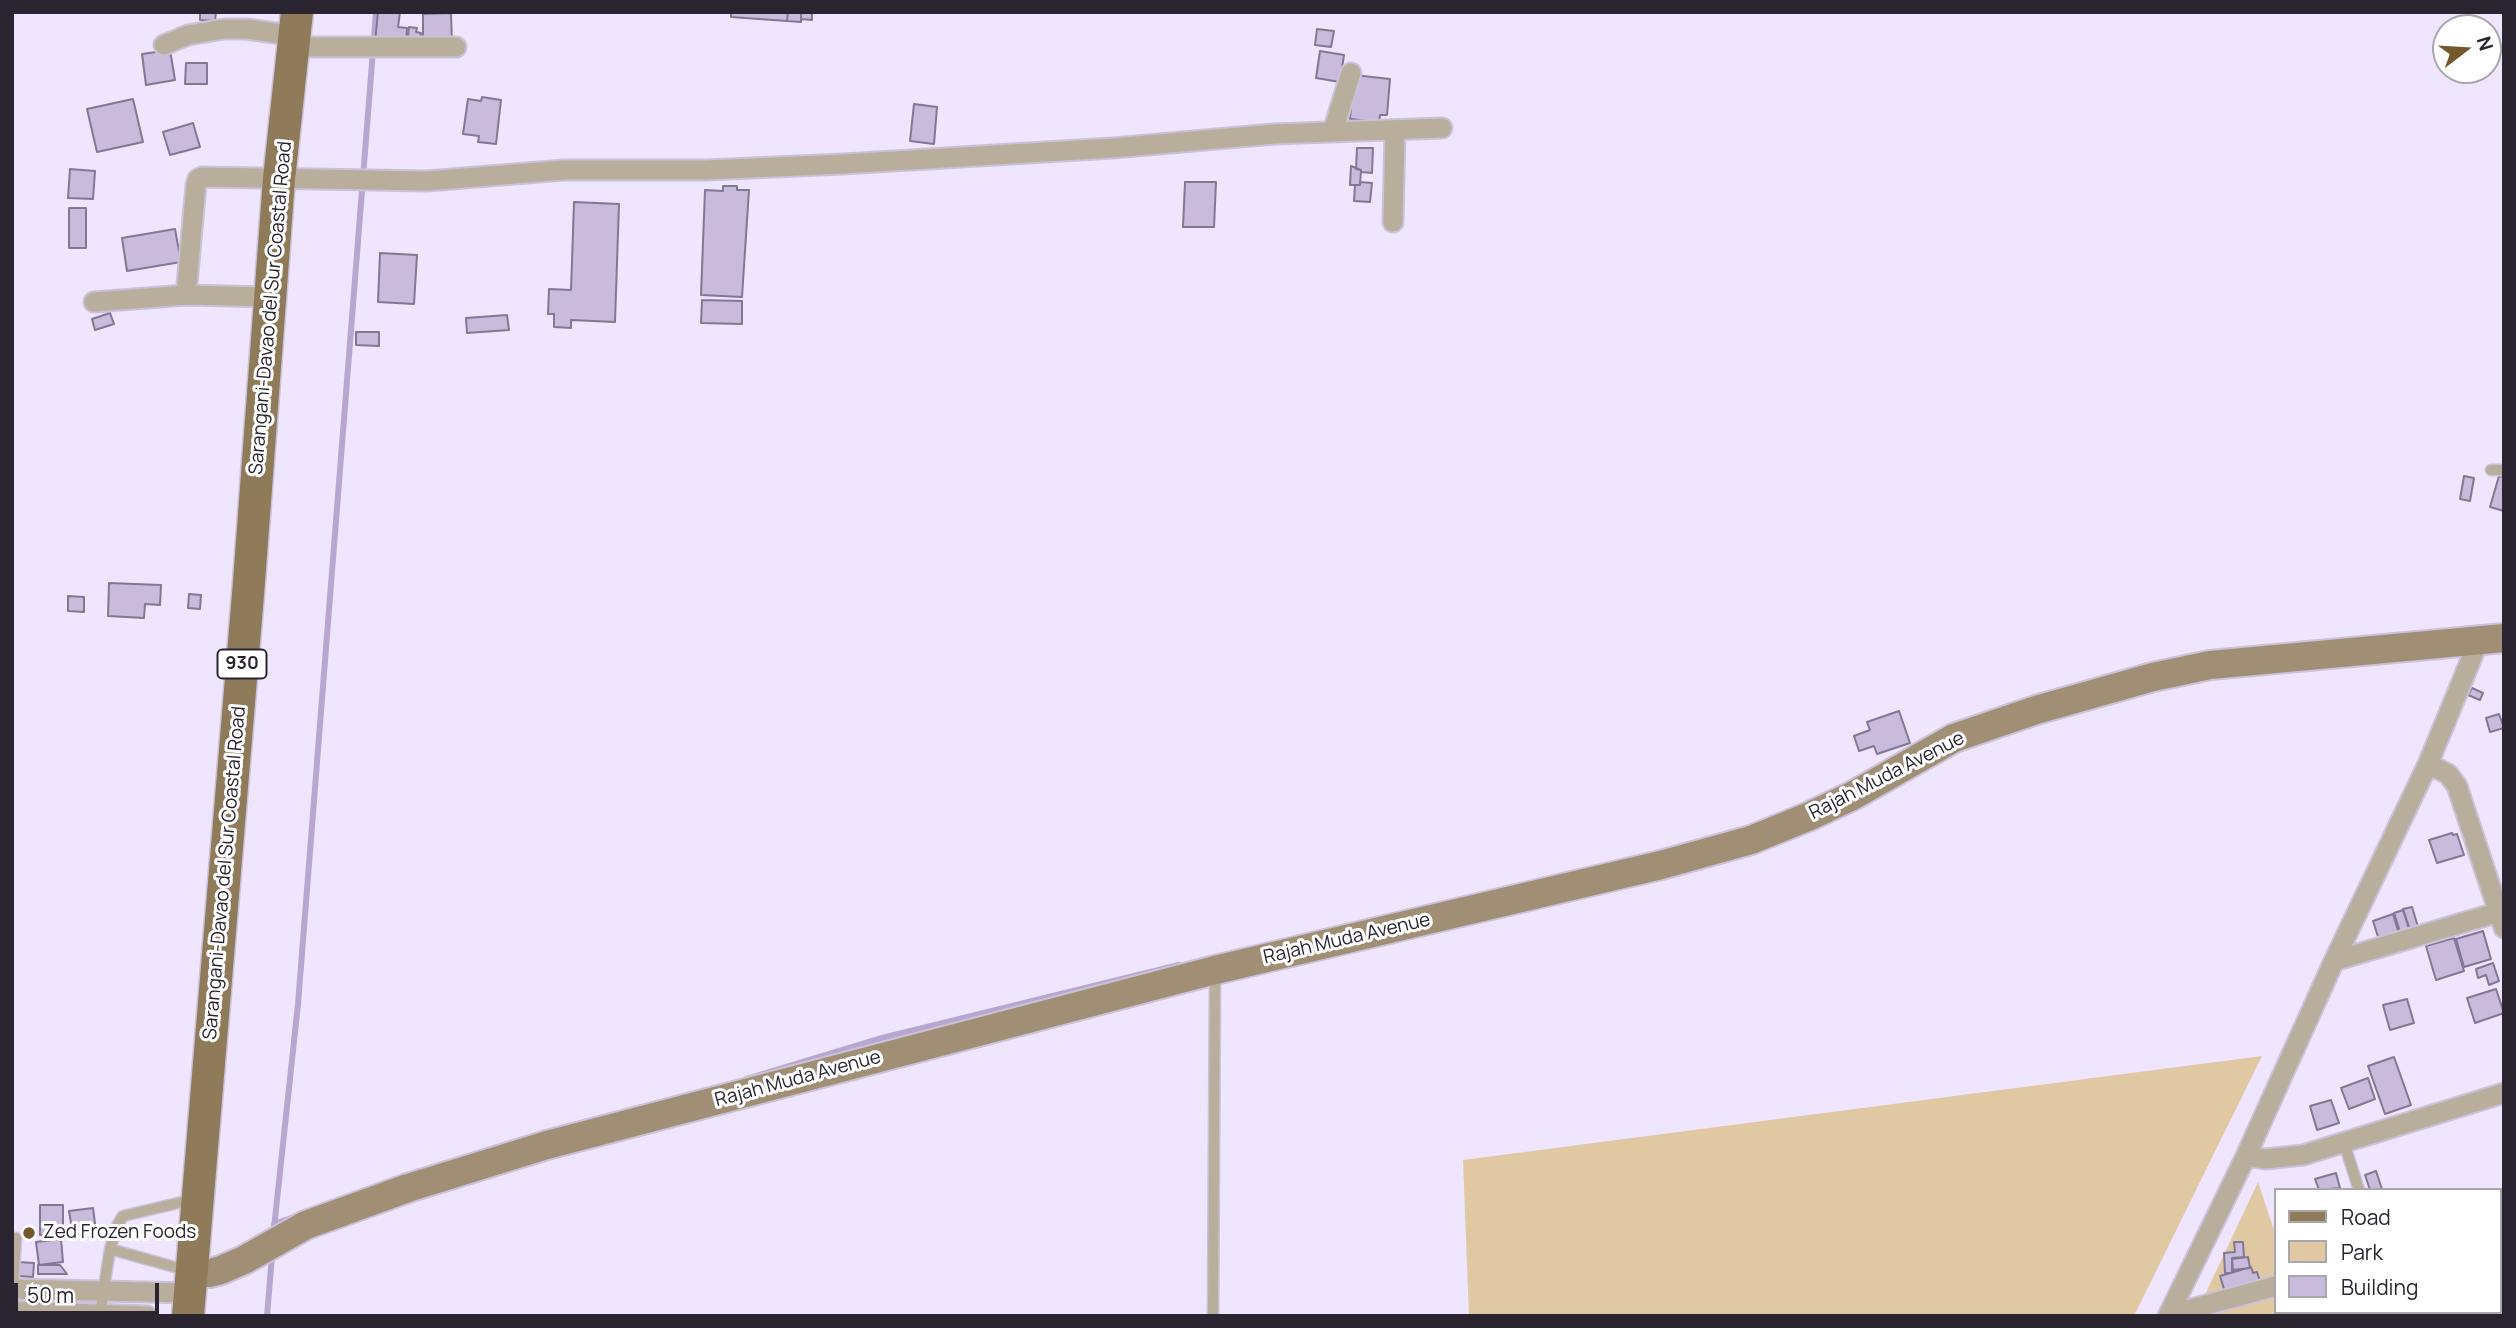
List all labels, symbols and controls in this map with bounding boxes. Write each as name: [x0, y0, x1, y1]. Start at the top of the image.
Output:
north arrow: [2432, 14, 2502, 84]
text: N: [2471, 33, 2500, 54]
street label: Sarangani-Davao del Sur Coastal Road: [245, 140, 297, 476]
road number: 930: [218, 650, 266, 678]
street label: Sarangani-Davao del Sur Coastal Road: [199, 705, 251, 1041]
street label: Rajah Muda Avenue: [1806, 727, 1968, 825]
street label: Rajah Muda Avenue: [1261, 909, 1433, 969]
street label: Rajah Muda Avenue: [713, 1046, 883, 1112]
legend: [2274, 1188, 2502, 1314]
text: Road: [2341, 1203, 2391, 1231]
place label: Zed Frozen Foods: [43, 1222, 196, 1244]
marker: Zed Frozen Foods: [21, 1225, 37, 1241]
text: Park: [2341, 1238, 2383, 1266]
scale bar: [18, 1268, 163, 1312]
text: Building: [2341, 1273, 2418, 1301]
text: 50 m: [27, 1281, 74, 1309]

